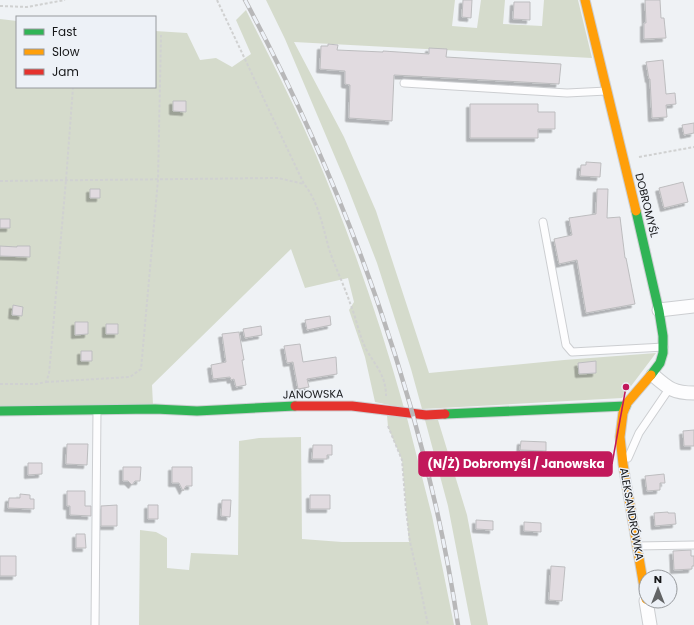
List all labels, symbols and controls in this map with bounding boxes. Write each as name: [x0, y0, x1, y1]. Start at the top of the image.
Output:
legend: [16, 16, 156, 88]
text: Fast: [52, 23, 77, 40]
text: Slow: [52, 43, 80, 60]
text: Jam: [52, 63, 79, 80]
street label: DOBROMYŚL: [631, 171, 663, 239]
street label: JANOWSKA: [282, 385, 344, 403]
callout: (N/Ż) Dobromyśl / Janowska: [419, 452, 612, 476]
text: (N/Ż) Dobromyśl / Janowska: [427, 455, 605, 472]
street label: ALEKSANDRÓWKA: [616, 466, 648, 562]
north arrow: [638, 569, 678, 609]
text: N: [654, 571, 662, 587]

